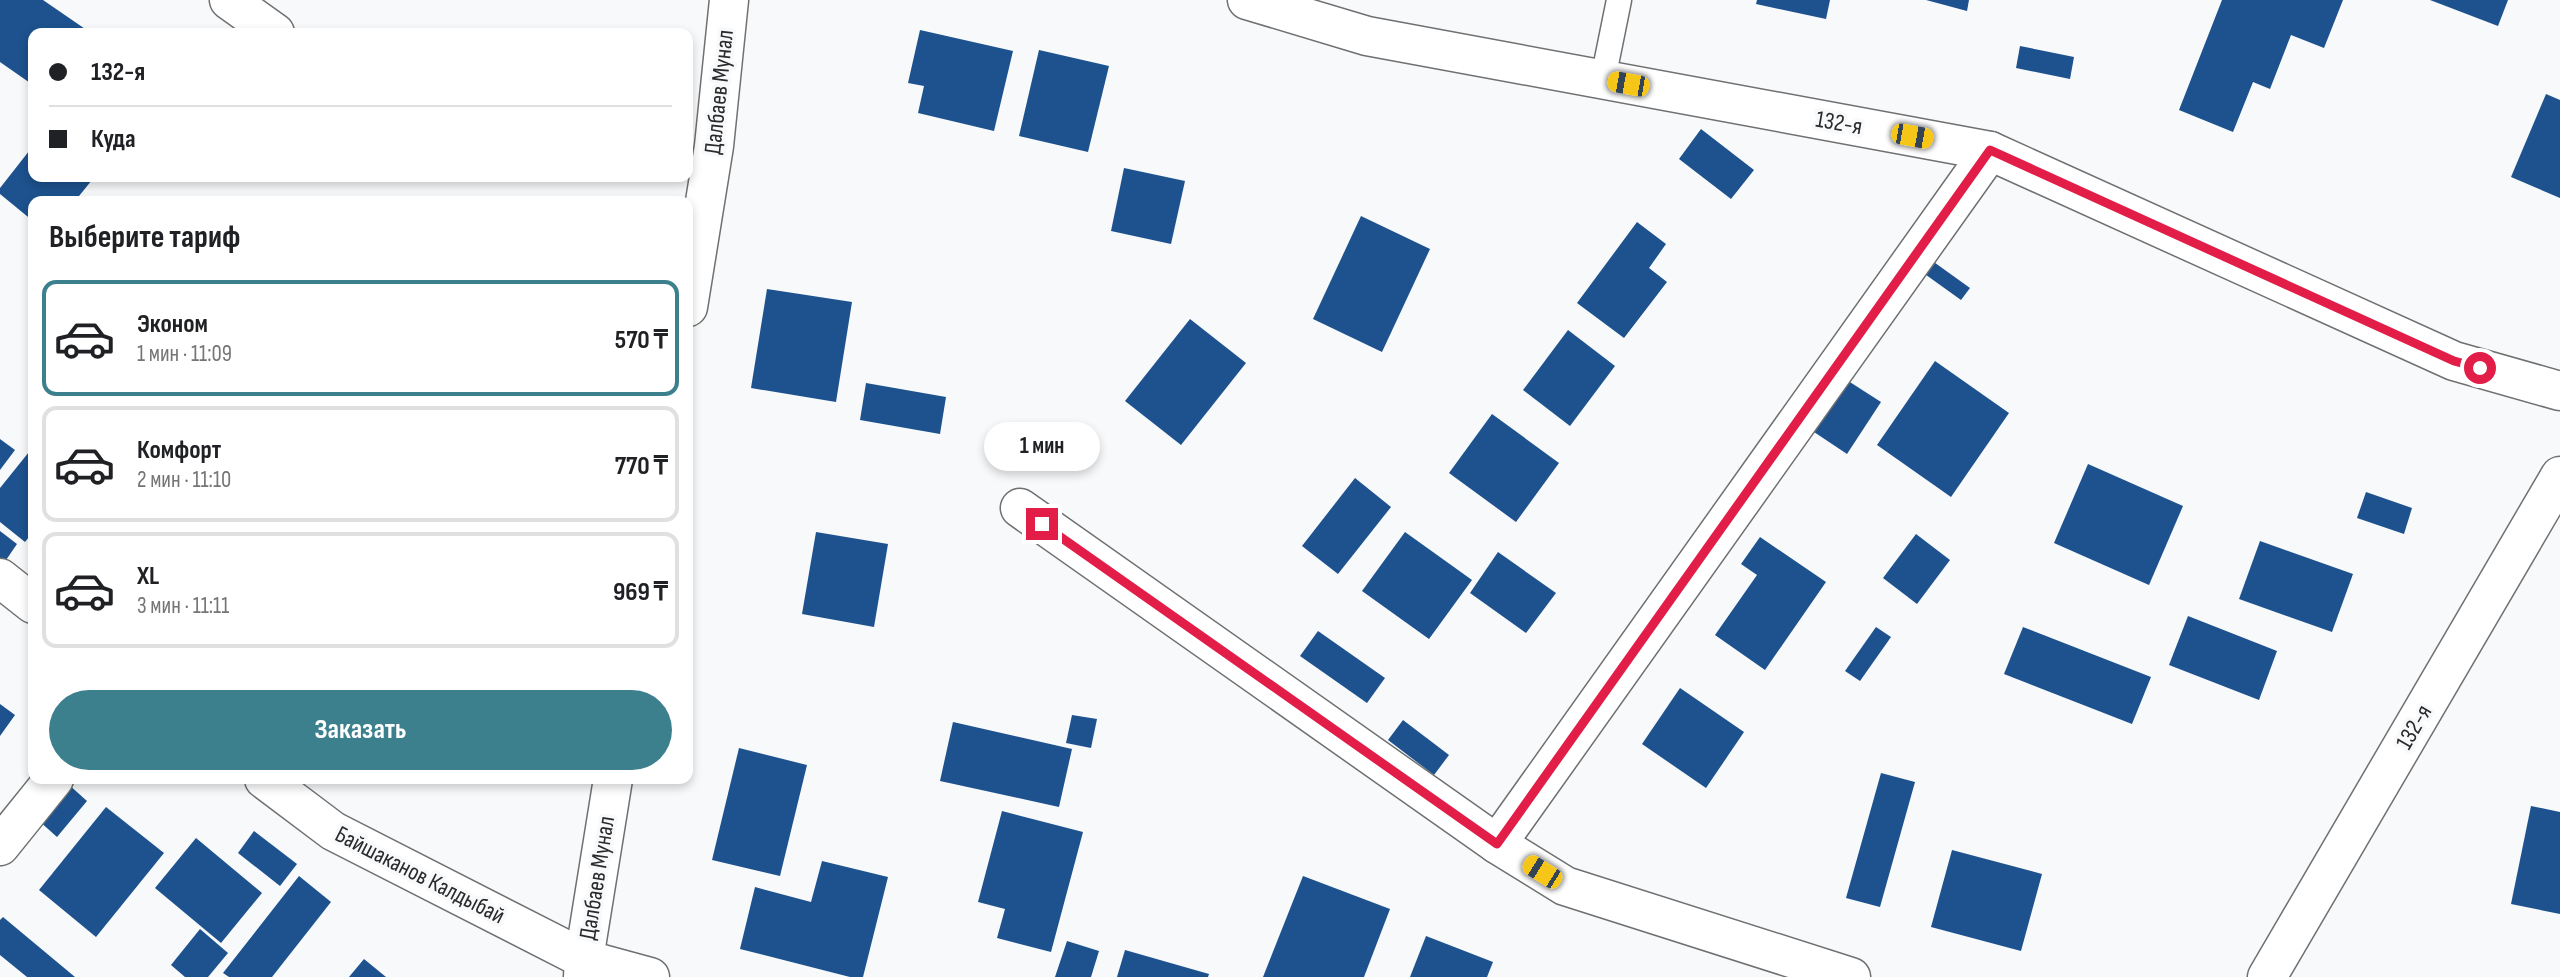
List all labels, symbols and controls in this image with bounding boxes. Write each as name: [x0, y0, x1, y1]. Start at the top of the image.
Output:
street label: Далбаев Мунал: [698, 28, 740, 156]
text: 132-я: [91, 57, 145, 88]
car: [1606, 70, 1651, 98]
street label: 132-я: [1814, 105, 1864, 141]
car: [1890, 122, 1935, 150]
text: Куда: [91, 124, 136, 155]
text: Выберите тариф: [49, 218, 240, 257]
icon: car: [53, 307, 116, 370]
text: Эконом: [137, 309, 208, 340]
text: 570 ₸: [615, 325, 668, 356]
text: 1 мин · 11:09: [137, 340, 232, 368]
route start: [2464, 352, 2496, 384]
callout: 1 мин: [984, 422, 1100, 472]
text: 1 мин: [1020, 432, 1064, 460]
icon: car: [53, 433, 116, 496]
text: Комфорт: [137, 435, 221, 466]
text: 770 ₸: [615, 451, 668, 482]
text: 2 мин · 11:10: [137, 466, 231, 494]
route end: [1026, 508, 1058, 540]
icon: car: [53, 559, 116, 622]
text: XL: [137, 561, 159, 592]
text: 969 ₸: [613, 577, 668, 608]
text: 3 мин · 11:11: [137, 592, 229, 620]
button: Заказать: [49, 690, 672, 770]
street label: 132-я: [2390, 700, 2438, 754]
street label: Далбаев Мунал: [573, 814, 621, 942]
street label: Байшаканов Калдыбай: [330, 820, 510, 930]
car: [1519, 852, 1566, 892]

